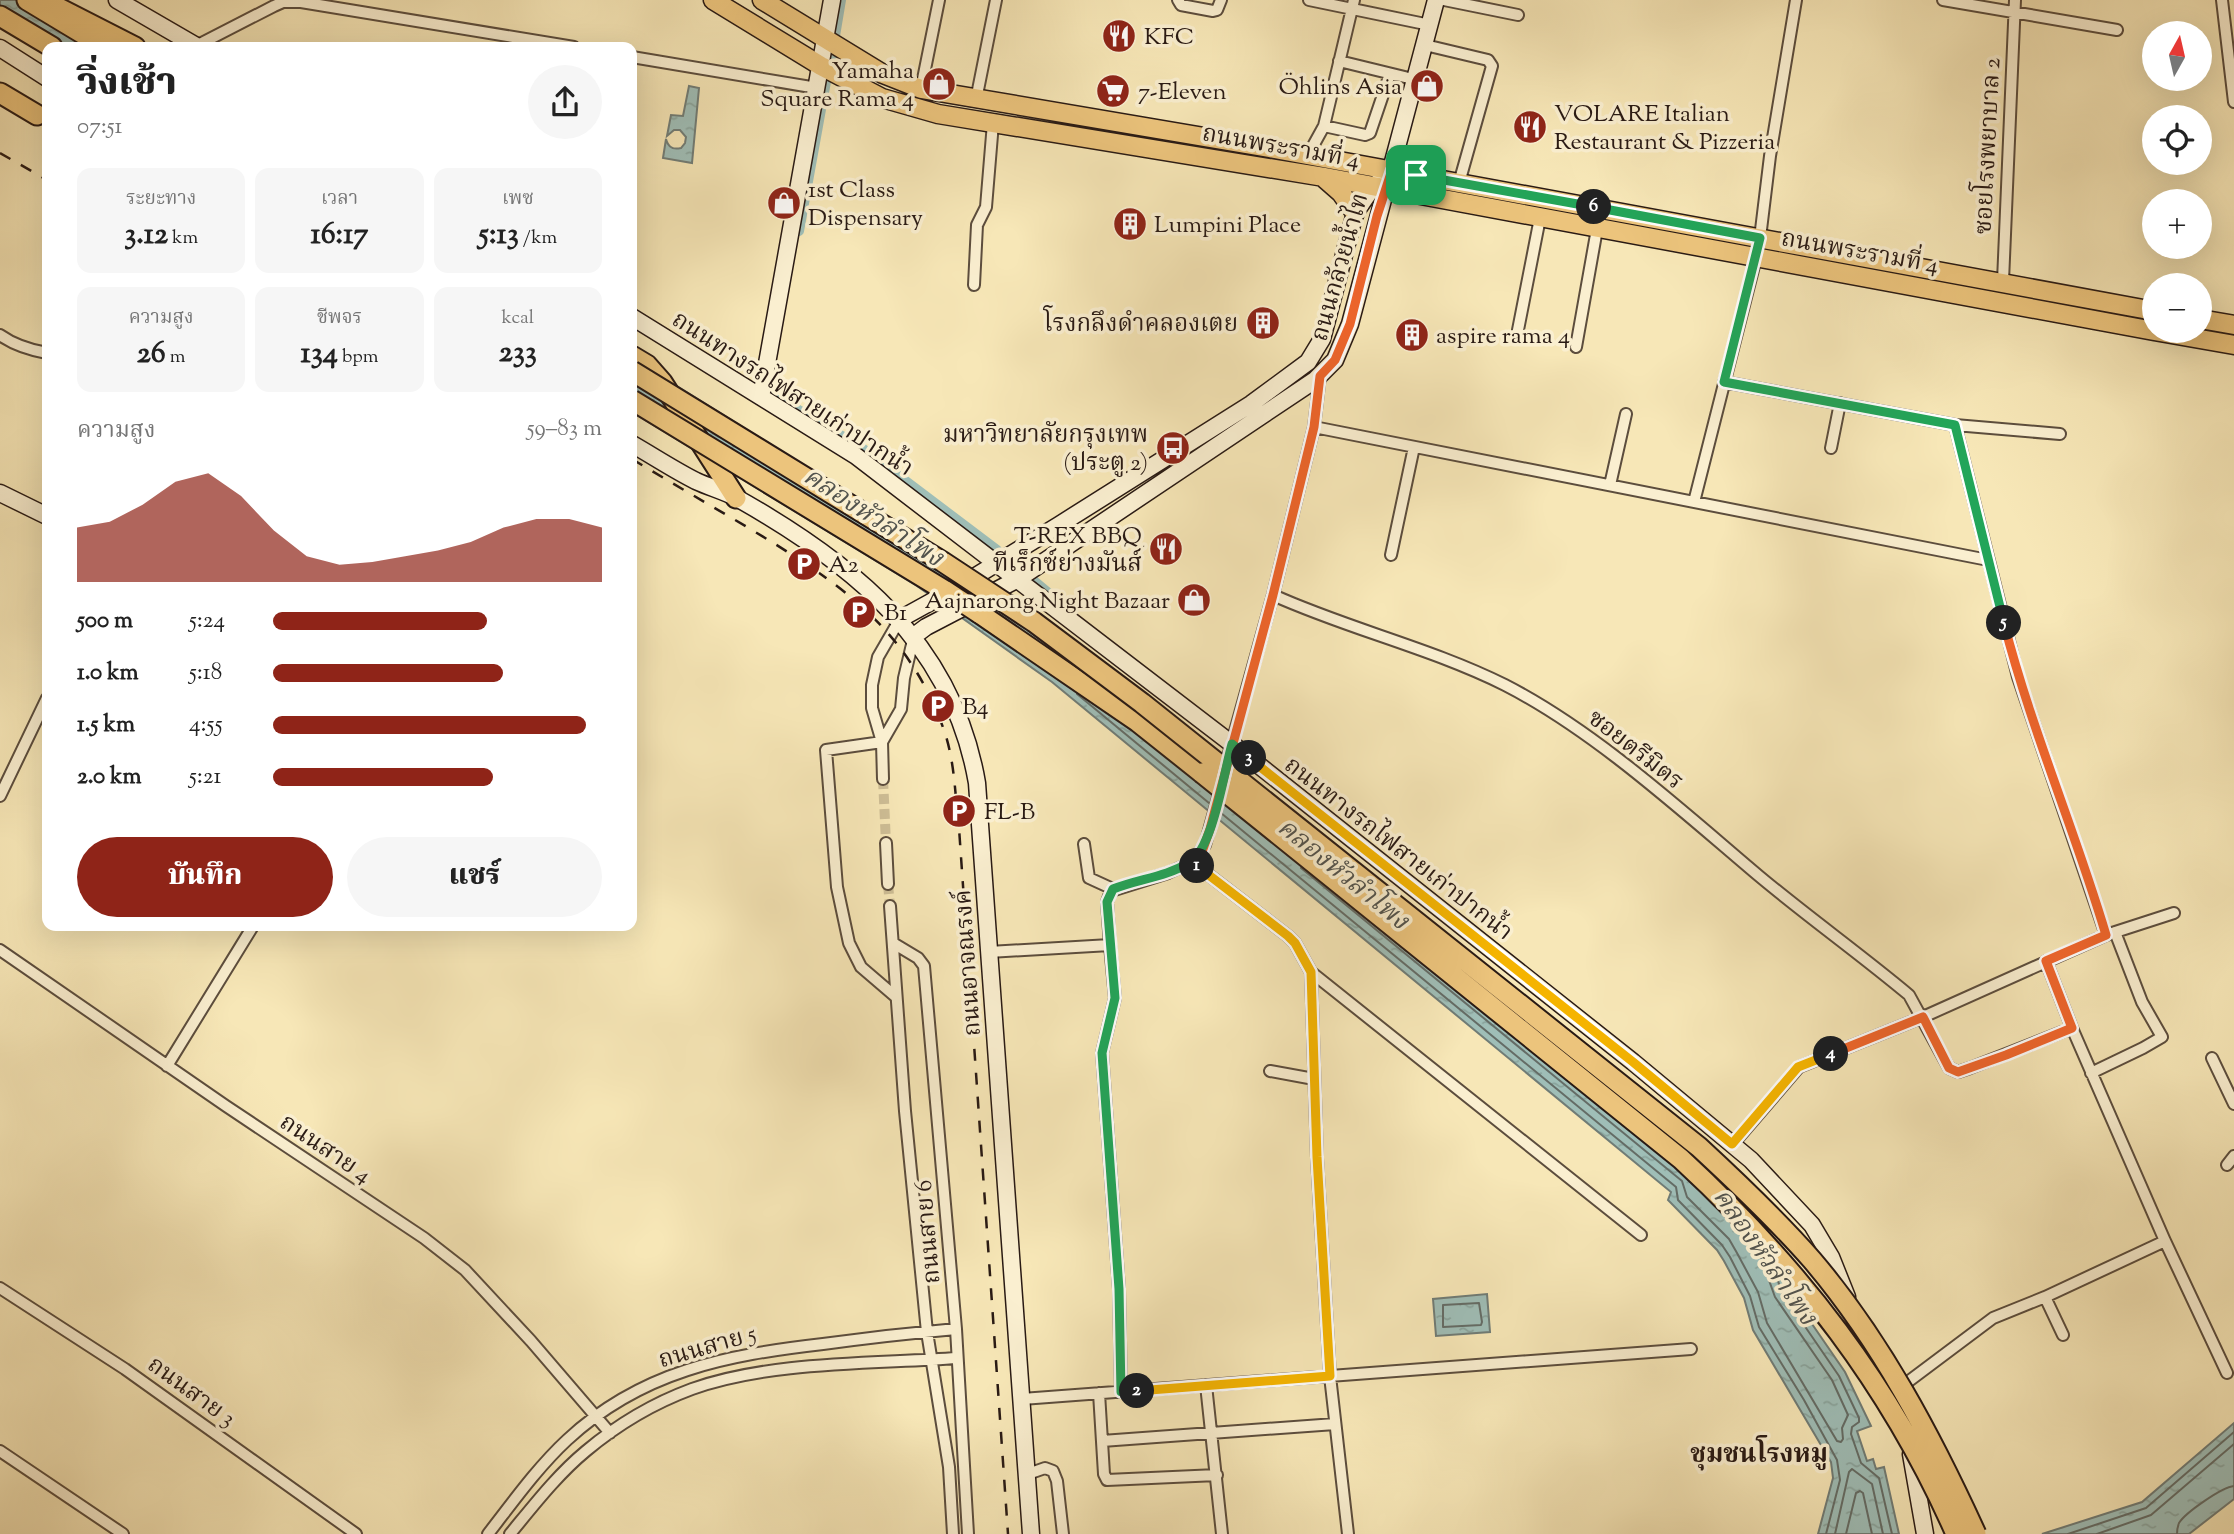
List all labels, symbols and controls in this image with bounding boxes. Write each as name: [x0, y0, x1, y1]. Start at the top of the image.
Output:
restaurant icon: KFC: [1100, 17, 1138, 55]
place label: KFC: [1144, 21, 1194, 55]
north arrow: [2142, 21, 2212, 91]
map controls: [2142, 21, 2212, 343]
place label: Yamaha Square Rama 4: [760, 55, 914, 117]
street label: ซอยโรงพยาบาล 2: [1964, 57, 2011, 235]
text: วิ่งเช้า: [77, 58, 177, 112]
button: share: [528, 65, 602, 139]
shop icon: Yamaha Square Rama 4: [920, 65, 958, 103]
shop icon: Öhlins Asia: [1408, 67, 1446, 105]
place label: Öhlins Asia: [1278, 71, 1402, 105]
supermarket icon: 7-Eleven: [1094, 72, 1132, 110]
place label: 7-Eleven: [1138, 76, 1227, 110]
place label: VOLARE Italian Restaurant & Pizzeria: [1554, 98, 1775, 160]
button: locate: [2142, 105, 2212, 175]
restaurant icon: VOLARE Italian Restaurant & Pizzeria: [1511, 108, 1549, 146]
text: 07:51: [77, 111, 122, 144]
street label: ถนนพระรามที่ 4: [1199, 114, 1363, 179]
pin: [1386, 145, 1446, 205]
icon: arrive: [1397, 156, 1435, 194]
place label: 1st Class Dispensary: [808, 174, 923, 236]
shop icon: 1st Class Dispensary: [765, 184, 803, 222]
text: ระยะทาง: [126, 186, 196, 213]
text: เวลา: [321, 186, 358, 213]
text: เพซ: [502, 186, 534, 213]
street label: ถนนกล้วยน้ำไท: [1301, 189, 1378, 346]
button: +: [2142, 189, 2212, 259]
pin: 6: [1576, 190, 1612, 224]
text: 6: [1589, 193, 1598, 220]
building icon: Lumpini Place: [1111, 205, 1149, 243]
place label: Lumpini Place: [1154, 209, 1301, 243]
text: 3.12: [124, 214, 168, 257]
text: 16:17: [311, 214, 368, 257]
text: 5:13: [478, 214, 519, 257]
street label: ถนนพระรามที่ 4: [1778, 219, 1942, 284]
text: km: [168, 225, 198, 252]
text: /km: [519, 225, 557, 252]
button: −: [2142, 273, 2212, 343]
street label: ถนนทางรถไฟสายเก่าปากน้ำ: [664, 301, 921, 486]
building icon: โรงกลึงดำคลองเตย: [1244, 304, 1282, 342]
text: ความสูง: [129, 305, 194, 332]
text: ชีพจร: [317, 305, 362, 332]
text: kcal: [501, 305, 534, 332]
place label: โรงกลึงดำคลองเตย: [1042, 305, 1238, 342]
building icon: aspire rama 4: [1393, 316, 1431, 354]
place label: aspire rama 4: [1436, 320, 1570, 354]
text: 233: [499, 332, 537, 375]
text: 26: [137, 333, 166, 376]
text: 134: [301, 333, 338, 376]
text: m: [166, 344, 186, 371]
text: bpm: [338, 344, 378, 371]
text: 59–83 m: [527, 413, 602, 446]
text: ความสูง: [77, 415, 155, 448]
place label: มหาวิทยาลัยกรุงเทพ (ประตู 2): [943, 419, 1148, 481]
bus stop icon: มหาวิทยาลัยกรุงเทพ (ประตู 2): [1154, 429, 1192, 467]
water label: คลองหัวลำโพง: [796, 457, 952, 578]
place label: T-REX BBQ ทีเร็กซ์ย่างมันส์: [993, 520, 1145, 582]
restaurant icon: T-REX BBQ ทีเร็กซ์ย่างมันส์: [1147, 530, 1185, 568]
parking icon: A2: [785, 545, 823, 583]
place label: A2: [828, 549, 859, 583]
shop icon: Aajnarong Night Bazaar: [1175, 581, 1213, 619]
place label: Aajnarong Night Bazaar: [925, 585, 1170, 619]
parking icon: B1: [840, 593, 878, 631]
place label: B1: [884, 597, 907, 631]
text: 500 m: [77, 605, 133, 638]
text: 5:24: [189, 605, 225, 638]
pin: 5: [1986, 606, 2022, 640]
text: 5: [2000, 609, 2007, 636]
text: 1.0 km: [77, 657, 139, 690]
text: 5:18: [189, 657, 222, 690]
parking icon: B4: [919, 687, 957, 725]
place label: B4: [962, 691, 989, 725]
street label: ซอยตรีมิตร: [1580, 702, 1690, 799]
text: 1.5 km: [77, 709, 135, 742]
text: 4:55: [189, 709, 223, 742]
pin: 3: [1232, 740, 1266, 776]
text: 3: [1245, 744, 1252, 771]
street label: ถนนทางรถไฟสายเก่าปากน้ำ: [1276, 747, 1521, 950]
text: 2.0 km: [77, 761, 142, 794]
text: 5:21: [189, 761, 221, 794]
parking icon: FL-B: [940, 792, 978, 830]
place label: FL-B: [984, 796, 1035, 830]
water label: คลองหัวลำโพง: [1269, 809, 1418, 940]
button: บันทึก: [77, 837, 333, 917]
button: แชร์: [347, 837, 602, 917]
pin: 1: [1180, 848, 1214, 884]
text: 1: [1193, 852, 1200, 879]
street label: ถนนอาจณรงค์: [946, 888, 991, 1037]
pin: 4: [1814, 1036, 1848, 1072]
text: 4: [1826, 1040, 1835, 1067]
street label: ถนนสาย 4: [272, 1106, 378, 1193]
street label: ถนนสาย 6: [908, 1178, 950, 1285]
water label: คลองหัวลำโพง: [1703, 1180, 1827, 1334]
street label: ถนนสาย 5: [655, 1318, 761, 1378]
street label: ถนนสาย 3: [140, 1349, 242, 1436]
pin: 2: [1120, 1374, 1154, 1408]
text: 2: [1132, 1377, 1141, 1404]
district label: ชุมชนโรงหมู: [1690, 1435, 1828, 1474]

